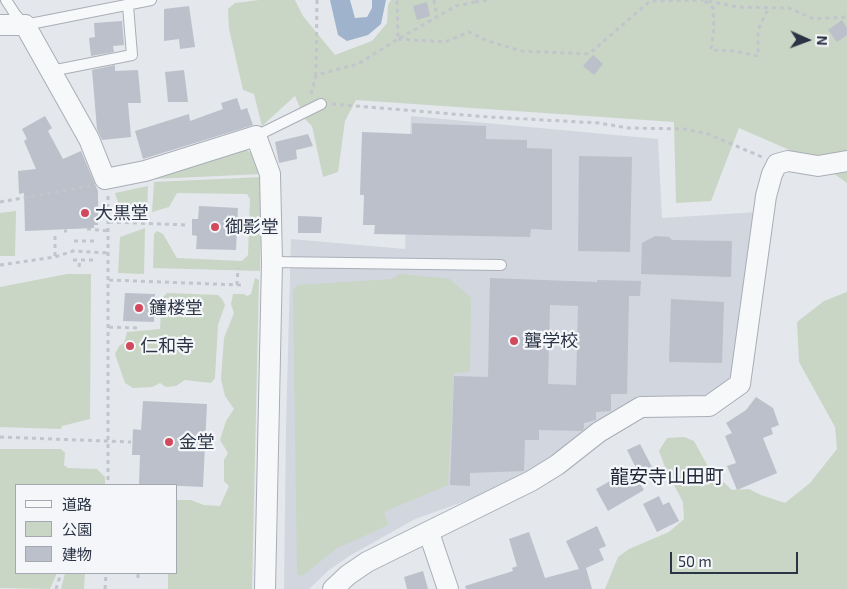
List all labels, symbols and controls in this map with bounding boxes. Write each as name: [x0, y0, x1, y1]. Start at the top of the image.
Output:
north arrow: [782, 15, 832, 65]
text: N: [814, 35, 831, 46]
place label: 大黒堂: [95, 202, 149, 224]
marker: 大黒堂: [79, 207, 91, 219]
place label: 御影堂: [225, 216, 279, 238]
marker: 御影堂: [209, 221, 221, 233]
place label: 鐘楼堂: [149, 297, 203, 319]
marker: 鐘楼堂: [133, 302, 145, 314]
place label: 聾学校: [524, 330, 578, 352]
place label: 仁和寺: [140, 335, 194, 357]
marker: 聾学校: [508, 335, 520, 347]
marker: 仁和寺: [124, 340, 136, 352]
place label: 金堂: [179, 431, 215, 453]
marker: 金堂: [163, 436, 175, 448]
district label: 龍安寺山田町: [610, 466, 724, 488]
legend: [15, 484, 178, 574]
text: 道路: [62, 495, 92, 513]
text: 公園: [62, 520, 92, 538]
scale bar: [672, 542, 800, 574]
text: 建物: [62, 545, 92, 563]
text: 50 m: [678, 552, 712, 570]

